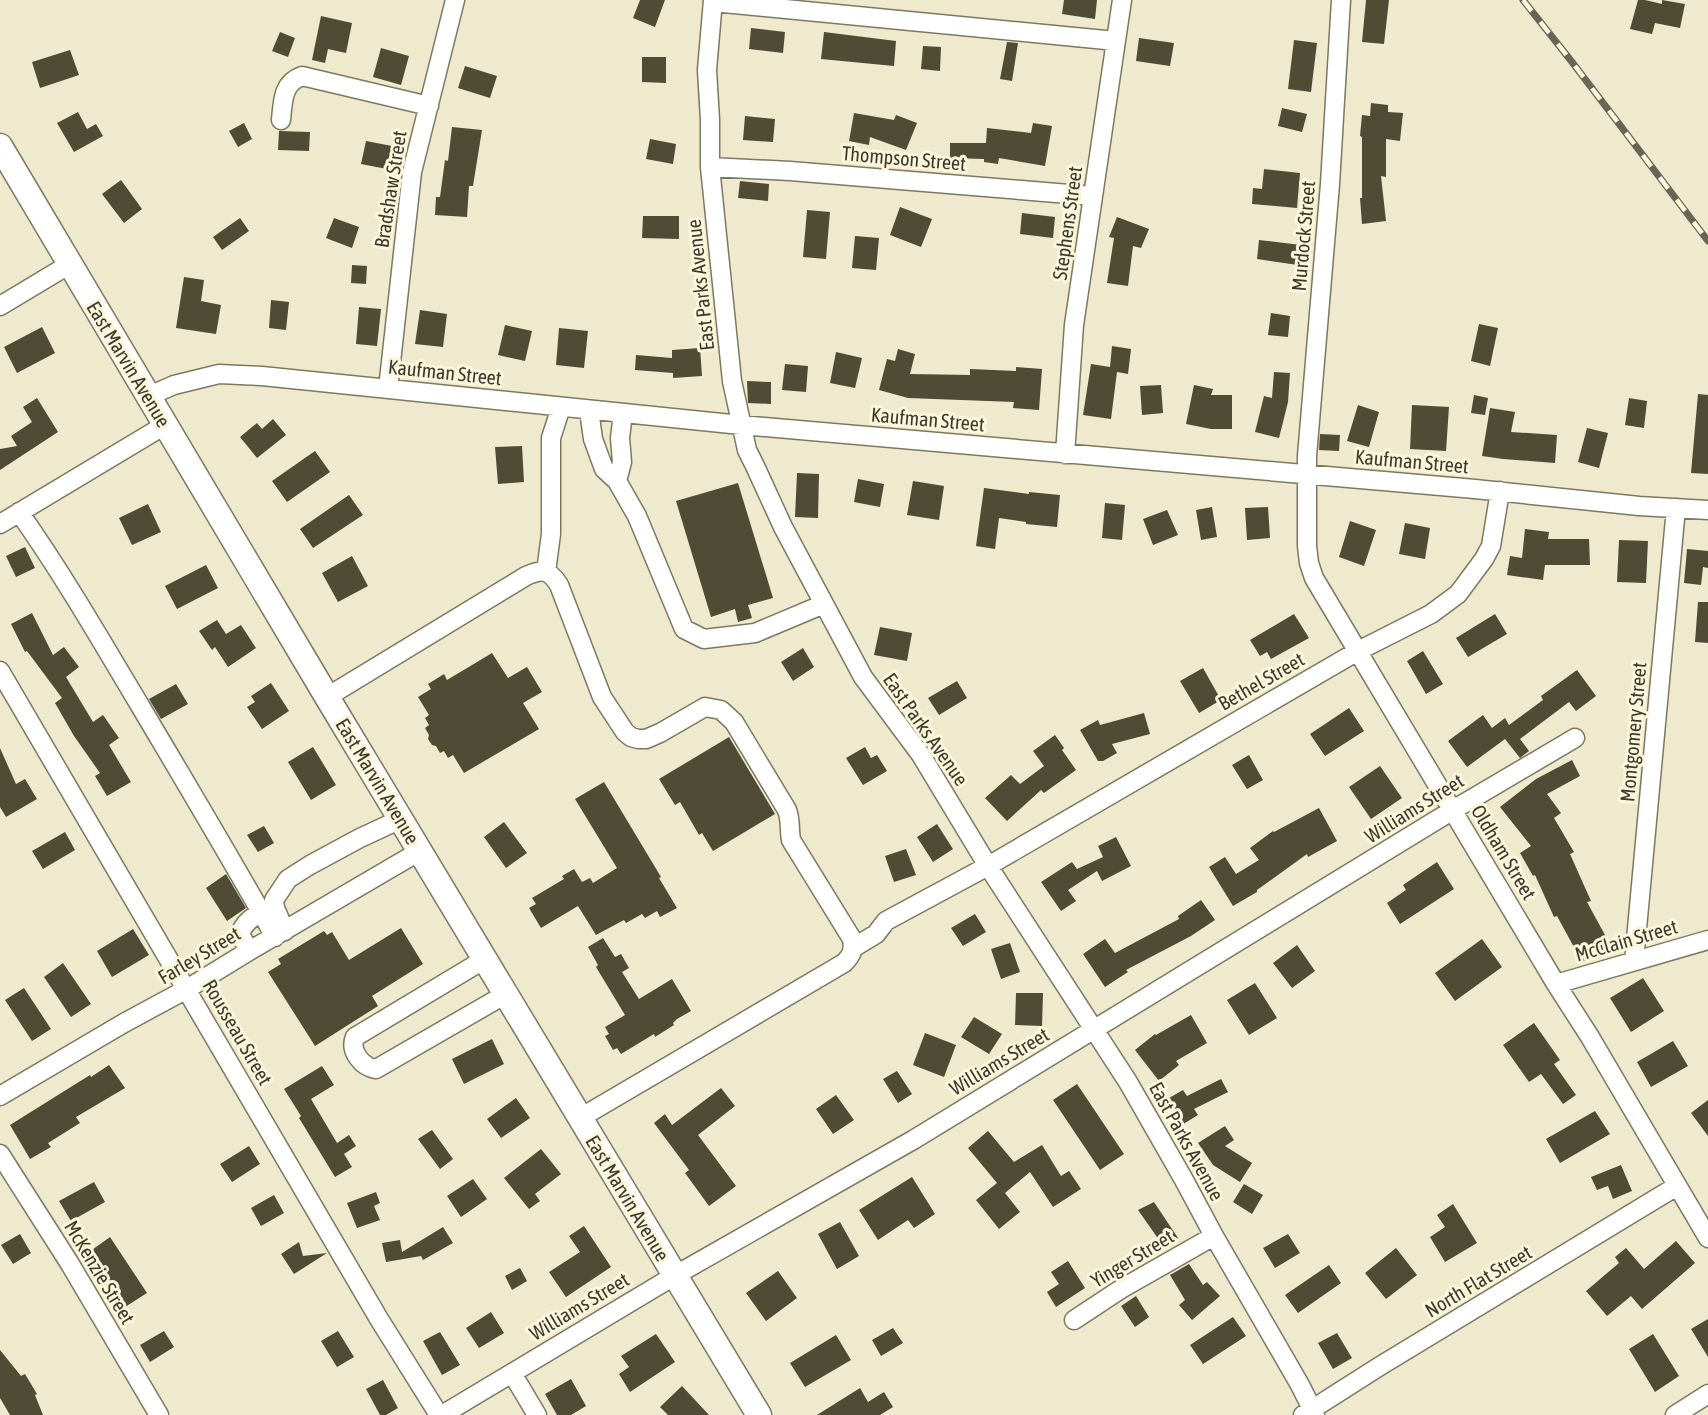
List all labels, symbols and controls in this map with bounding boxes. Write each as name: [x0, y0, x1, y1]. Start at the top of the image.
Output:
street label: Bradshaw Street: [369, 129, 411, 249]
street label: Thompson Street: [841, 141, 967, 175]
street label: Stephens Street: [1048, 164, 1086, 281]
street label: Murdock Street: [1287, 180, 1319, 292]
street label: East Parks Avenue: [682, 218, 718, 352]
street label: East Marvin Avenue: [82, 297, 176, 431]
street label: Kaufman Street: [387, 355, 503, 389]
street label: Kaufman Street: [870, 403, 986, 435]
street label: Kaufman Street: [1354, 445, 1470, 477]
street label: Bethel Street: [1214, 647, 1308, 715]
street label: Montgomery Street: [1615, 661, 1651, 803]
street label: East Parks Avenue: [879, 668, 973, 790]
street label: East Marvin Avenue: [331, 714, 425, 848]
street label: Williams Street: [1361, 769, 1468, 847]
street label: Oldham Street: [1467, 801, 1541, 904]
street label: McClain Street: [1572, 914, 1680, 966]
street label: Farley Street: [154, 921, 244, 988]
street label: Rousseau Street: [199, 975, 278, 1089]
street label: Williams Street: [945, 1022, 1053, 1100]
street label: East Parks Avenue: [1145, 1078, 1229, 1204]
street label: East Marvin Avenue: [581, 1131, 675, 1265]
street label: McKenzie Street: [60, 1216, 140, 1328]
street label: Yinger Street: [1086, 1224, 1178, 1292]
street label: North Flat Street: [1421, 1240, 1536, 1322]
street label: Williams Street: [525, 1267, 633, 1345]

